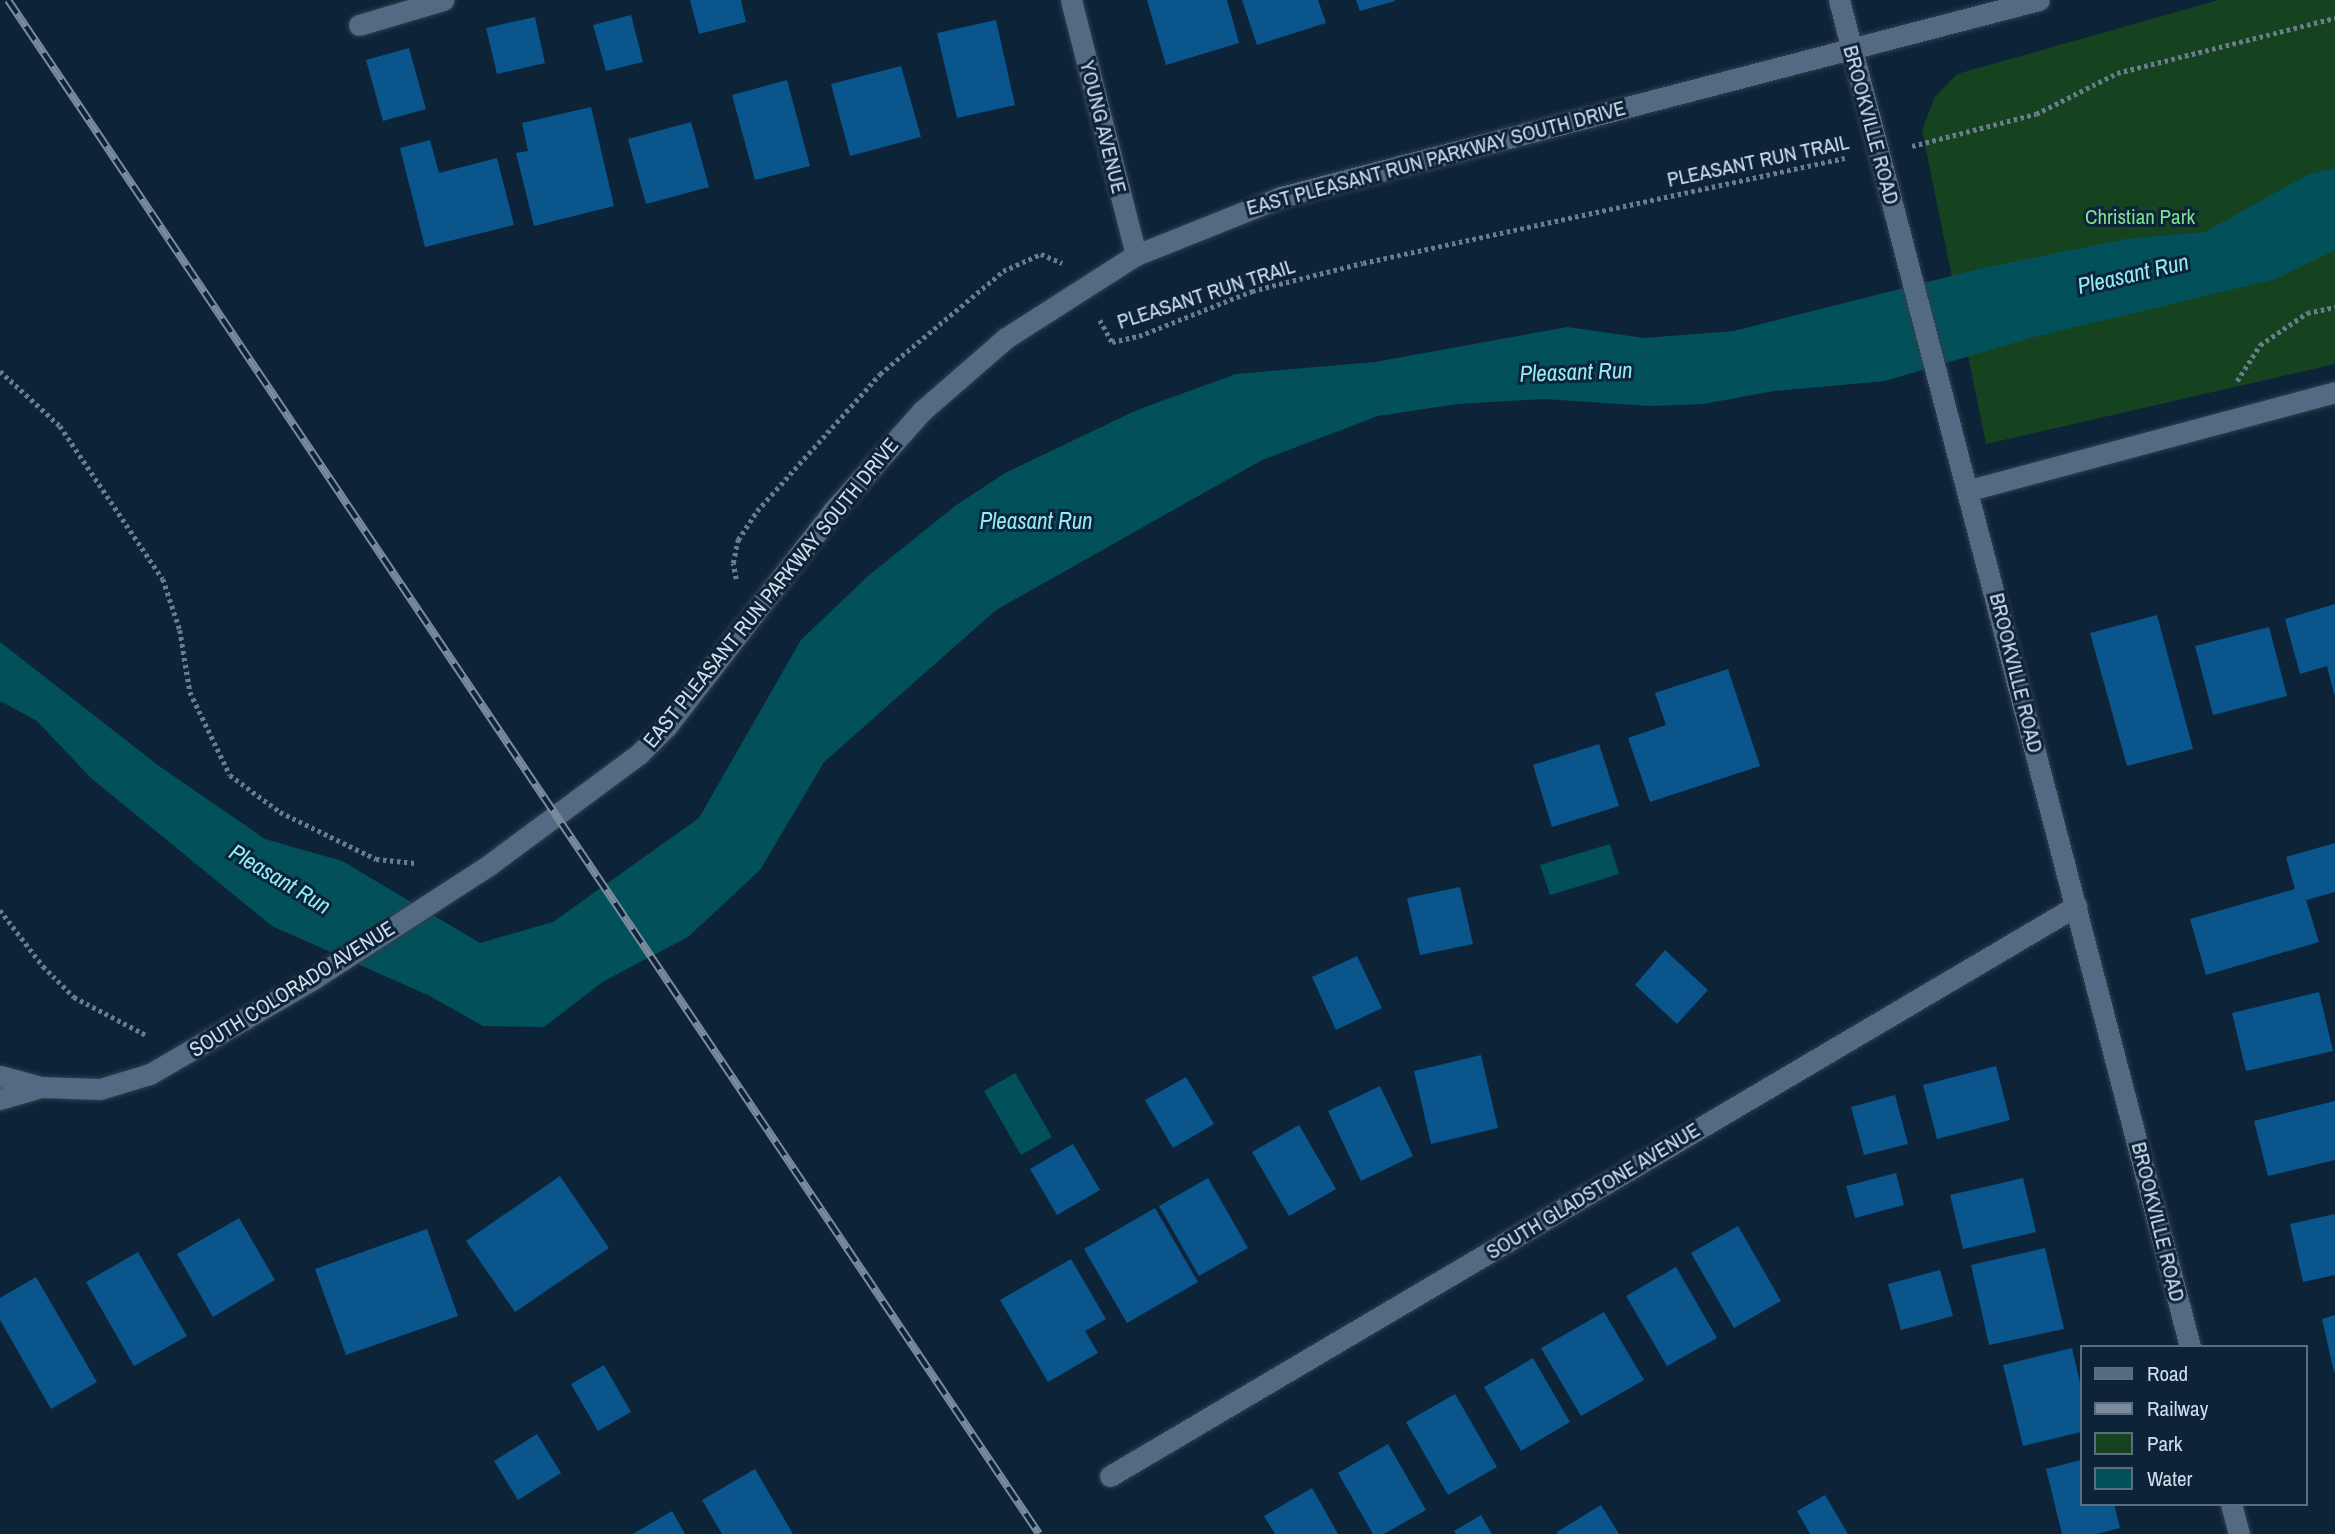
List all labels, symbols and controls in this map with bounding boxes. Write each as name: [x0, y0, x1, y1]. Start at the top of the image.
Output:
street label: BROOKVILLE ROAD: [1838, 43, 1904, 207]
street label: YOUNG AVENUE: [1074, 57, 1132, 197]
street label: EAST PLEASANT RUN PARKWAY SOUTH DRIVE: [1243, 95, 1629, 221]
street label: PLEASANT RUN TRAIL: [1665, 129, 1851, 193]
park label: Christian Park: [2085, 204, 2195, 230]
water label: Pleasant Run: [2075, 248, 2191, 300]
street label: PLEASANT RUN TRAIL: [1114, 253, 1298, 335]
water label: Pleasant Run: [1519, 356, 1633, 388]
street label: EAST PLEASANT RUN PARKWAY SOUTH DRIVE: [638, 433, 904, 753]
water label: Pleasant Run: [979, 507, 1093, 535]
street label: BROOKVILLE ROAD: [1984, 591, 2048, 755]
water label: Pleasant Run: [224, 838, 336, 920]
street label: SOUTH COLORADO AVENUE: [184, 915, 400, 1063]
street label: SOUTH GLADSTONE AVENUE: [1481, 1117, 1705, 1265]
street label: BROOKVILLE ROAD: [2126, 1140, 2190, 1304]
legend: [2080, 1345, 2307, 1506]
text: Road: [2147, 1359, 2188, 1388]
text: Railway: [2147, 1394, 2208, 1423]
text: Park: [2147, 1429, 2182, 1458]
text: Water: [2147, 1464, 2192, 1493]

